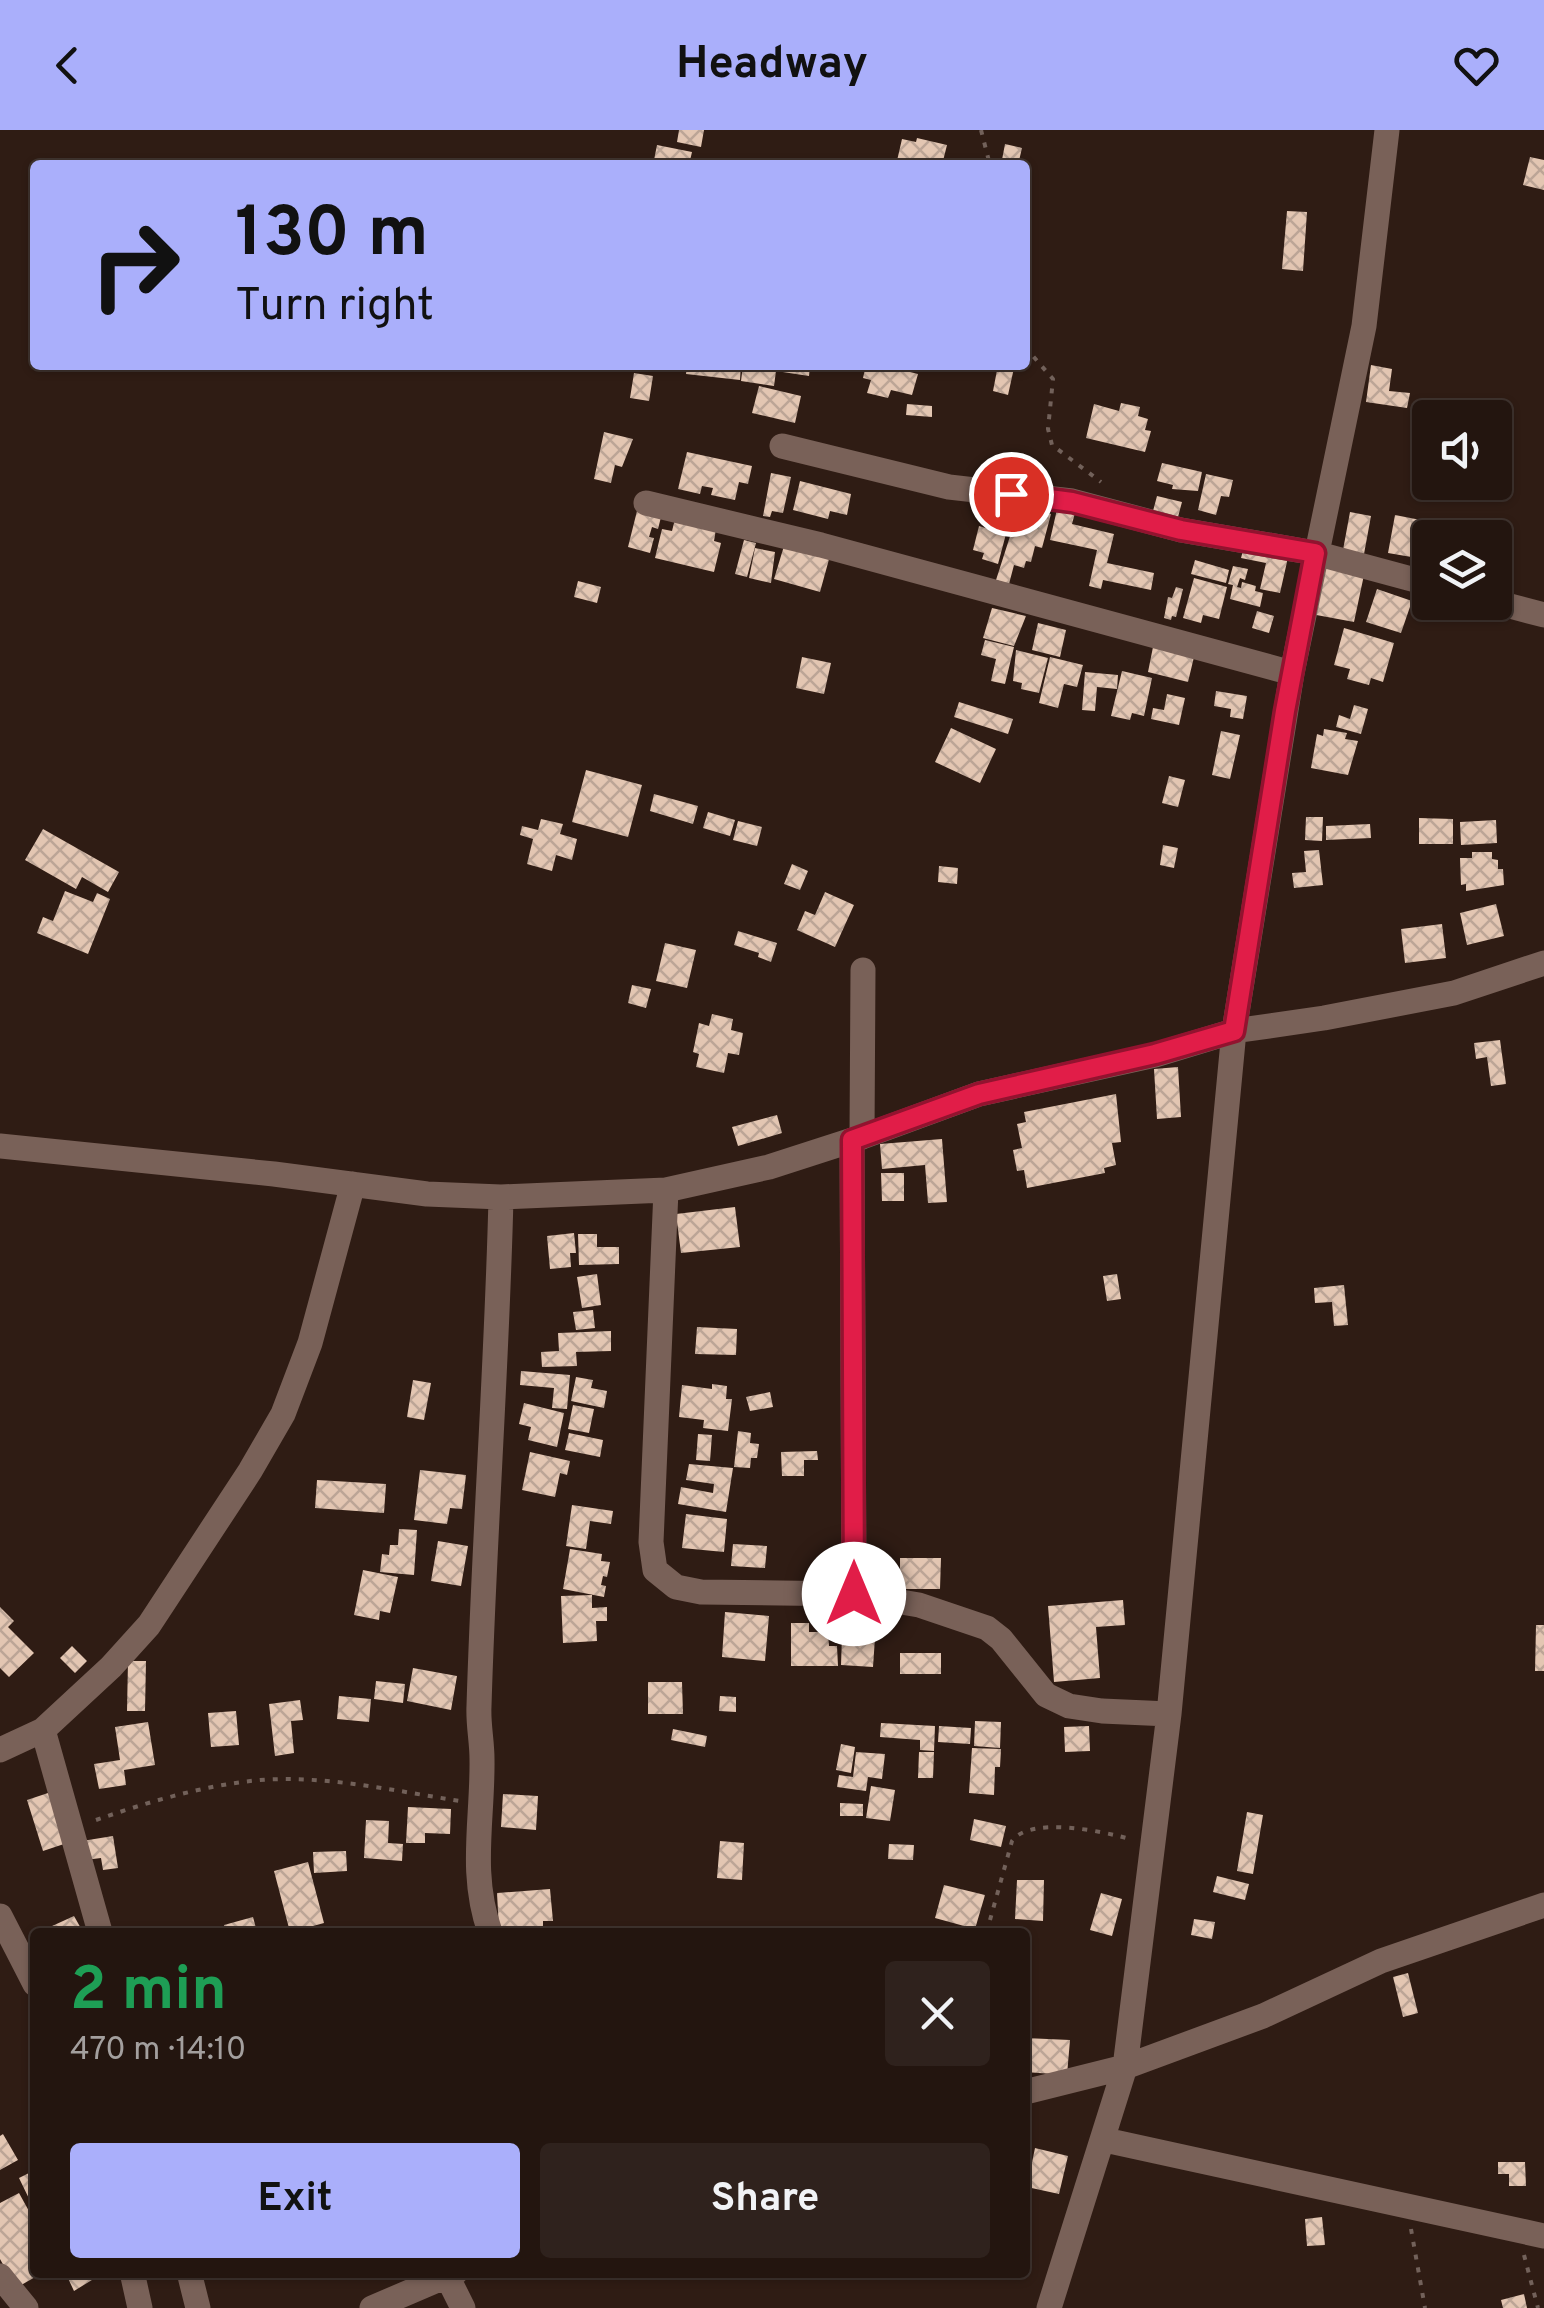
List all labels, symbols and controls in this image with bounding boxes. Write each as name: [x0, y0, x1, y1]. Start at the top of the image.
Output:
text: Headway: [676, 37, 868, 94]
icon: back: [40, 38, 95, 93]
icon: heart: [1449, 38, 1504, 93]
text: 130 m: [235, 192, 429, 281]
icon: right: [70, 200, 200, 330]
text: Turn right: [235, 279, 434, 336]
map controls: [1412, 400, 1512, 620]
button: sound: [1412, 400, 1512, 500]
pin: [969, 452, 1054, 537]
icon: arrive: [984, 467, 1039, 522]
button: layers: [1412, 520, 1512, 620]
position arrow: [802, 1542, 906, 1646]
text: 2 min: [70, 1955, 227, 2031]
button: close: [885, 1961, 990, 2066]
text: 470 m · 14:10: [70, 2031, 246, 2071]
button: Exit: [70, 2143, 520, 2258]
button: Share: [540, 2143, 990, 2258]

